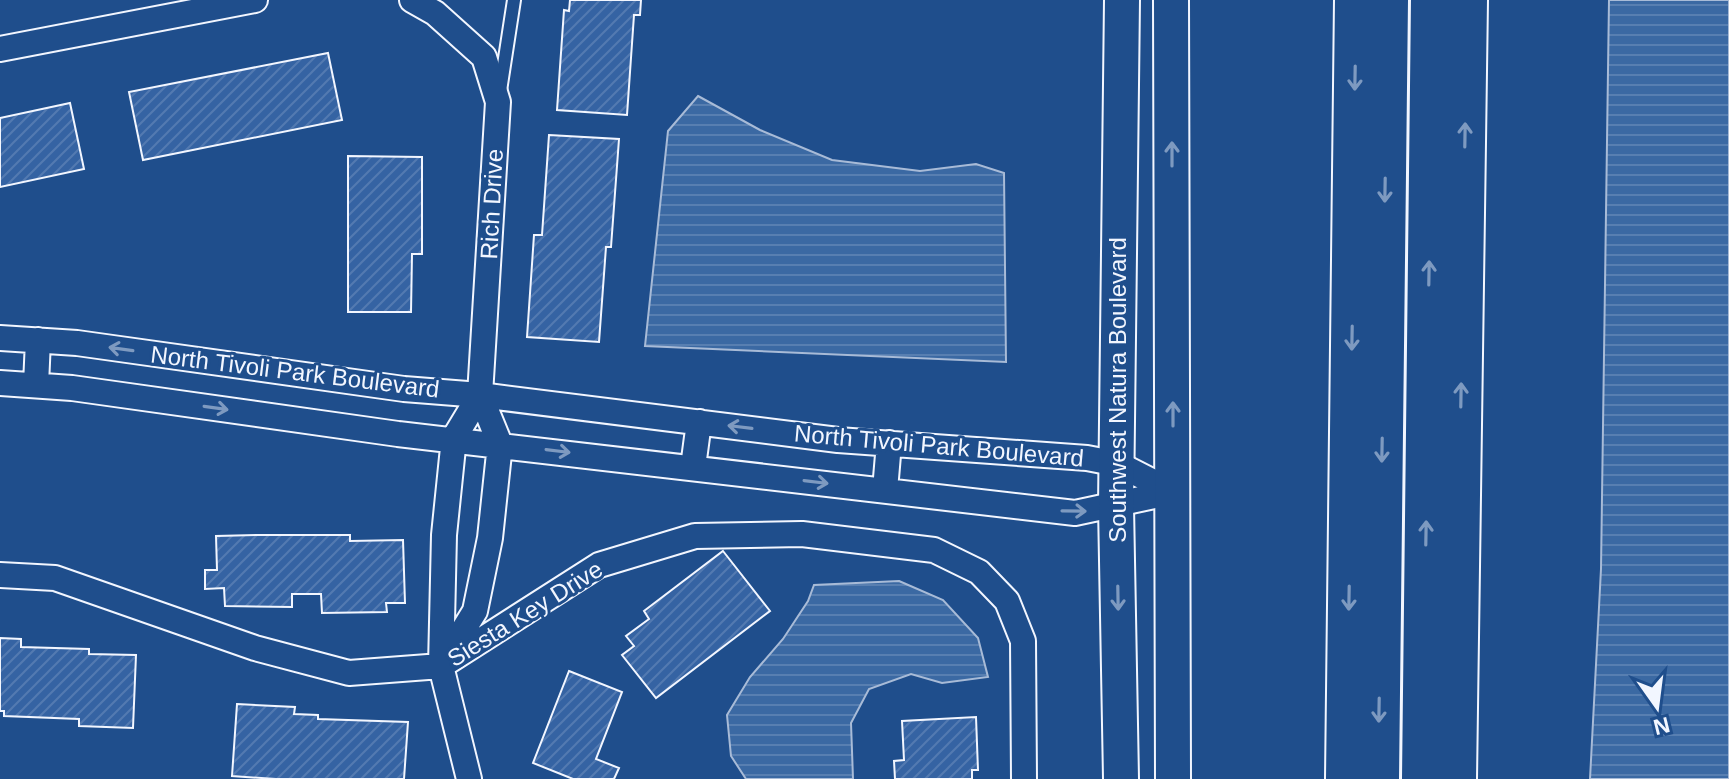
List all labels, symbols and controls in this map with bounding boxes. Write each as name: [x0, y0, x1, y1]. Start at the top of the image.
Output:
one-way arrow: [1348, 64, 1363, 91]
one-way arrow: [1457, 122, 1472, 149]
one-way arrow: [1164, 141, 1180, 168]
street label: Rich Drive: [475, 148, 508, 260]
one-way arrow: [1377, 176, 1393, 203]
street label: Southwest Natura Boulevard: [1104, 237, 1131, 543]
one-way arrow: [1421, 260, 1437, 287]
one-way arrow: [1344, 324, 1360, 351]
street label: North Tivoli Park Boulevard: [149, 340, 441, 403]
one-way arrow: [109, 341, 134, 356]
one-way arrow: [1453, 382, 1469, 409]
one-way arrow: [203, 401, 229, 416]
one-way arrow: [1165, 401, 1181, 428]
street label: North Tivoli Park Boulevard: [793, 419, 1085, 472]
one-way arrow: [727, 420, 754, 435]
one-way arrow: [1374, 436, 1390, 463]
one-way arrow: [544, 443, 571, 458]
one-way arrow: [803, 475, 828, 490]
one-way arrow: [1060, 504, 1087, 519]
one-way arrow: [1418, 520, 1434, 547]
street label: Siesta Key Drive: [442, 555, 607, 672]
one-way arrow: [1110, 584, 1126, 611]
one-way arrow: [1341, 584, 1357, 611]
north arrow: [1617, 667, 1697, 747]
one-way arrow: [1371, 696, 1386, 723]
text: N: [1651, 712, 1672, 740]

